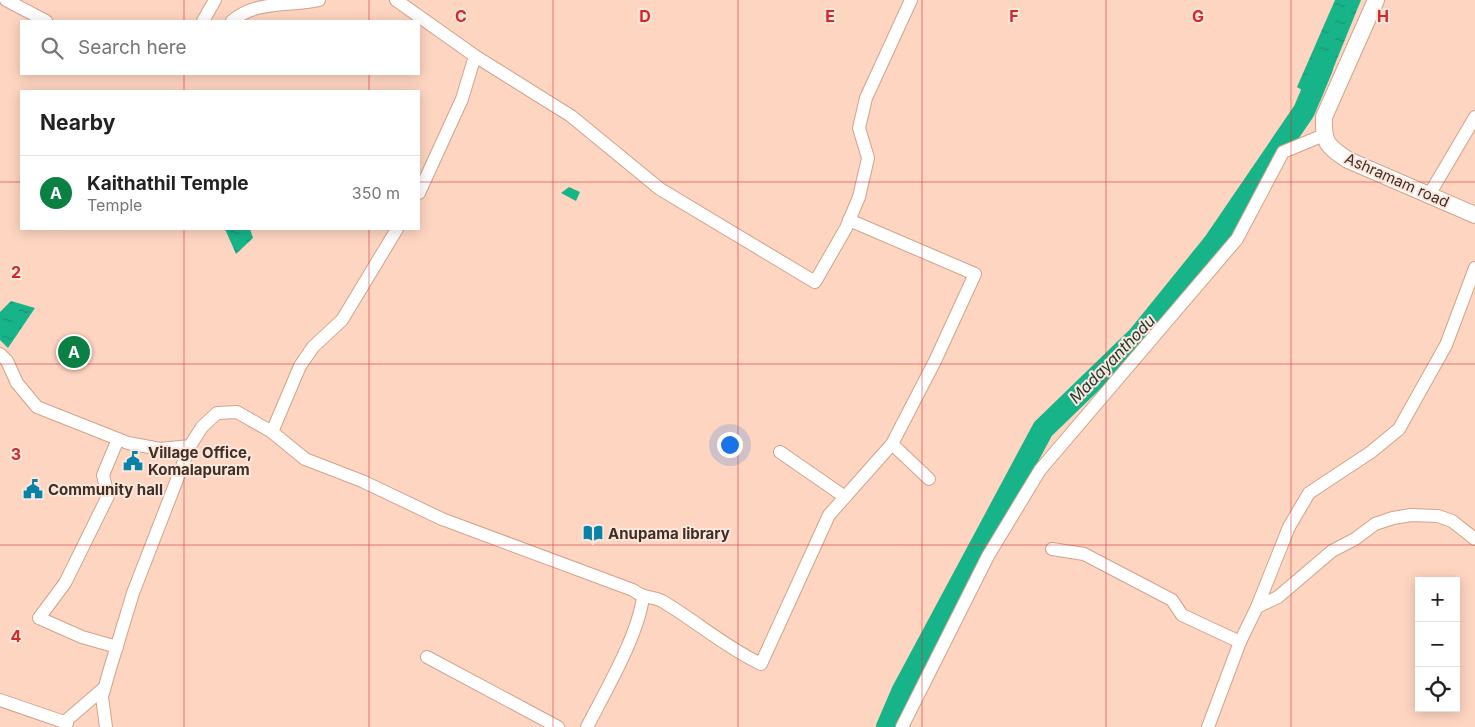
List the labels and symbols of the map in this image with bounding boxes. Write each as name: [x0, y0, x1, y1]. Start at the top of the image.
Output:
text: C: [455, 6, 467, 26]
text: D: [639, 6, 651, 26]
text: E: [825, 6, 835, 26]
text: F: [1009, 6, 1019, 26]
text: G: [1192, 6, 1204, 26]
text: H: [1377, 6, 1389, 26]
street label: Ashramam road: [1342, 148, 1452, 212]
text: 2: [11, 262, 21, 282]
water label: Madayanthodu: [1065, 311, 1159, 407]
pin: A: [58, 333, 90, 371]
your location: [717, 432, 743, 458]
place label: Village Office, Komalapuram: [148, 443, 252, 479]
text: 3: [11, 444, 21, 464]
public building icon: Village Office, Komalapuram: [122, 450, 144, 472]
public building icon: Community hall: [22, 478, 44, 500]
place label: Community hall: [48, 480, 163, 499]
library icon: Anupama library: [582, 522, 604, 544]
place label: Anupama library: [608, 524, 730, 543]
text: 4: [11, 626, 22, 646]

